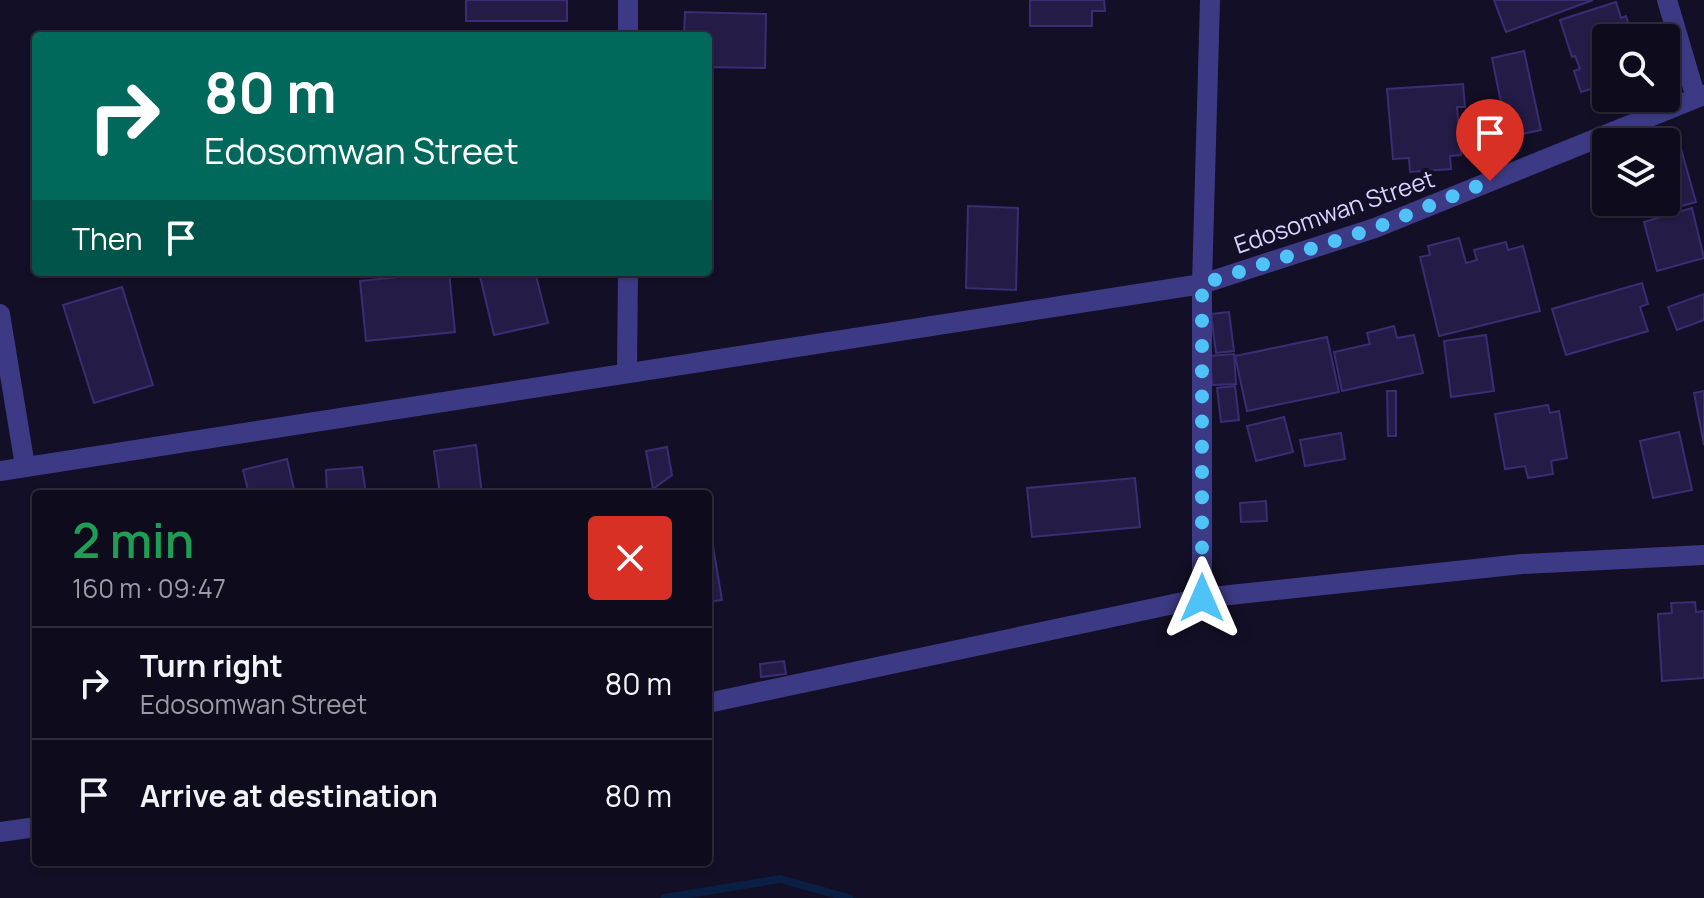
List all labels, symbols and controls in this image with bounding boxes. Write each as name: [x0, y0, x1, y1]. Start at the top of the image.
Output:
map controls: [1592, 24, 1680, 216]
button: search: [1592, 24, 1680, 112]
text: 80 m: [204, 53, 337, 130]
icon: right: [72, 64, 176, 168]
pin: [1456, 99, 1524, 181]
icon: arrive: [1468, 111, 1512, 155]
text: Edosomwan Street: [204, 126, 519, 175]
button: layers: [1592, 128, 1680, 216]
street label: Edosomwan Street: [1229, 161, 1439, 261]
icon: arrive: [159, 216, 203, 260]
text: Then: [72, 218, 143, 259]
text: 2 min: [72, 507, 194, 572]
button: close: [588, 516, 672, 600]
position arrow: [1160, 556, 1244, 640]
text: 160 m · 09:47: [72, 570, 226, 606]
text: Turn right: [140, 645, 283, 686]
icon: right: [72, 661, 116, 705]
text: 80 m: [605, 663, 672, 704]
text: Edosomwan Street: [140, 686, 367, 722]
icon: arrive: [72, 773, 116, 817]
text: Arrive at destination: [140, 775, 438, 816]
text: 80 m: [605, 775, 672, 816]

